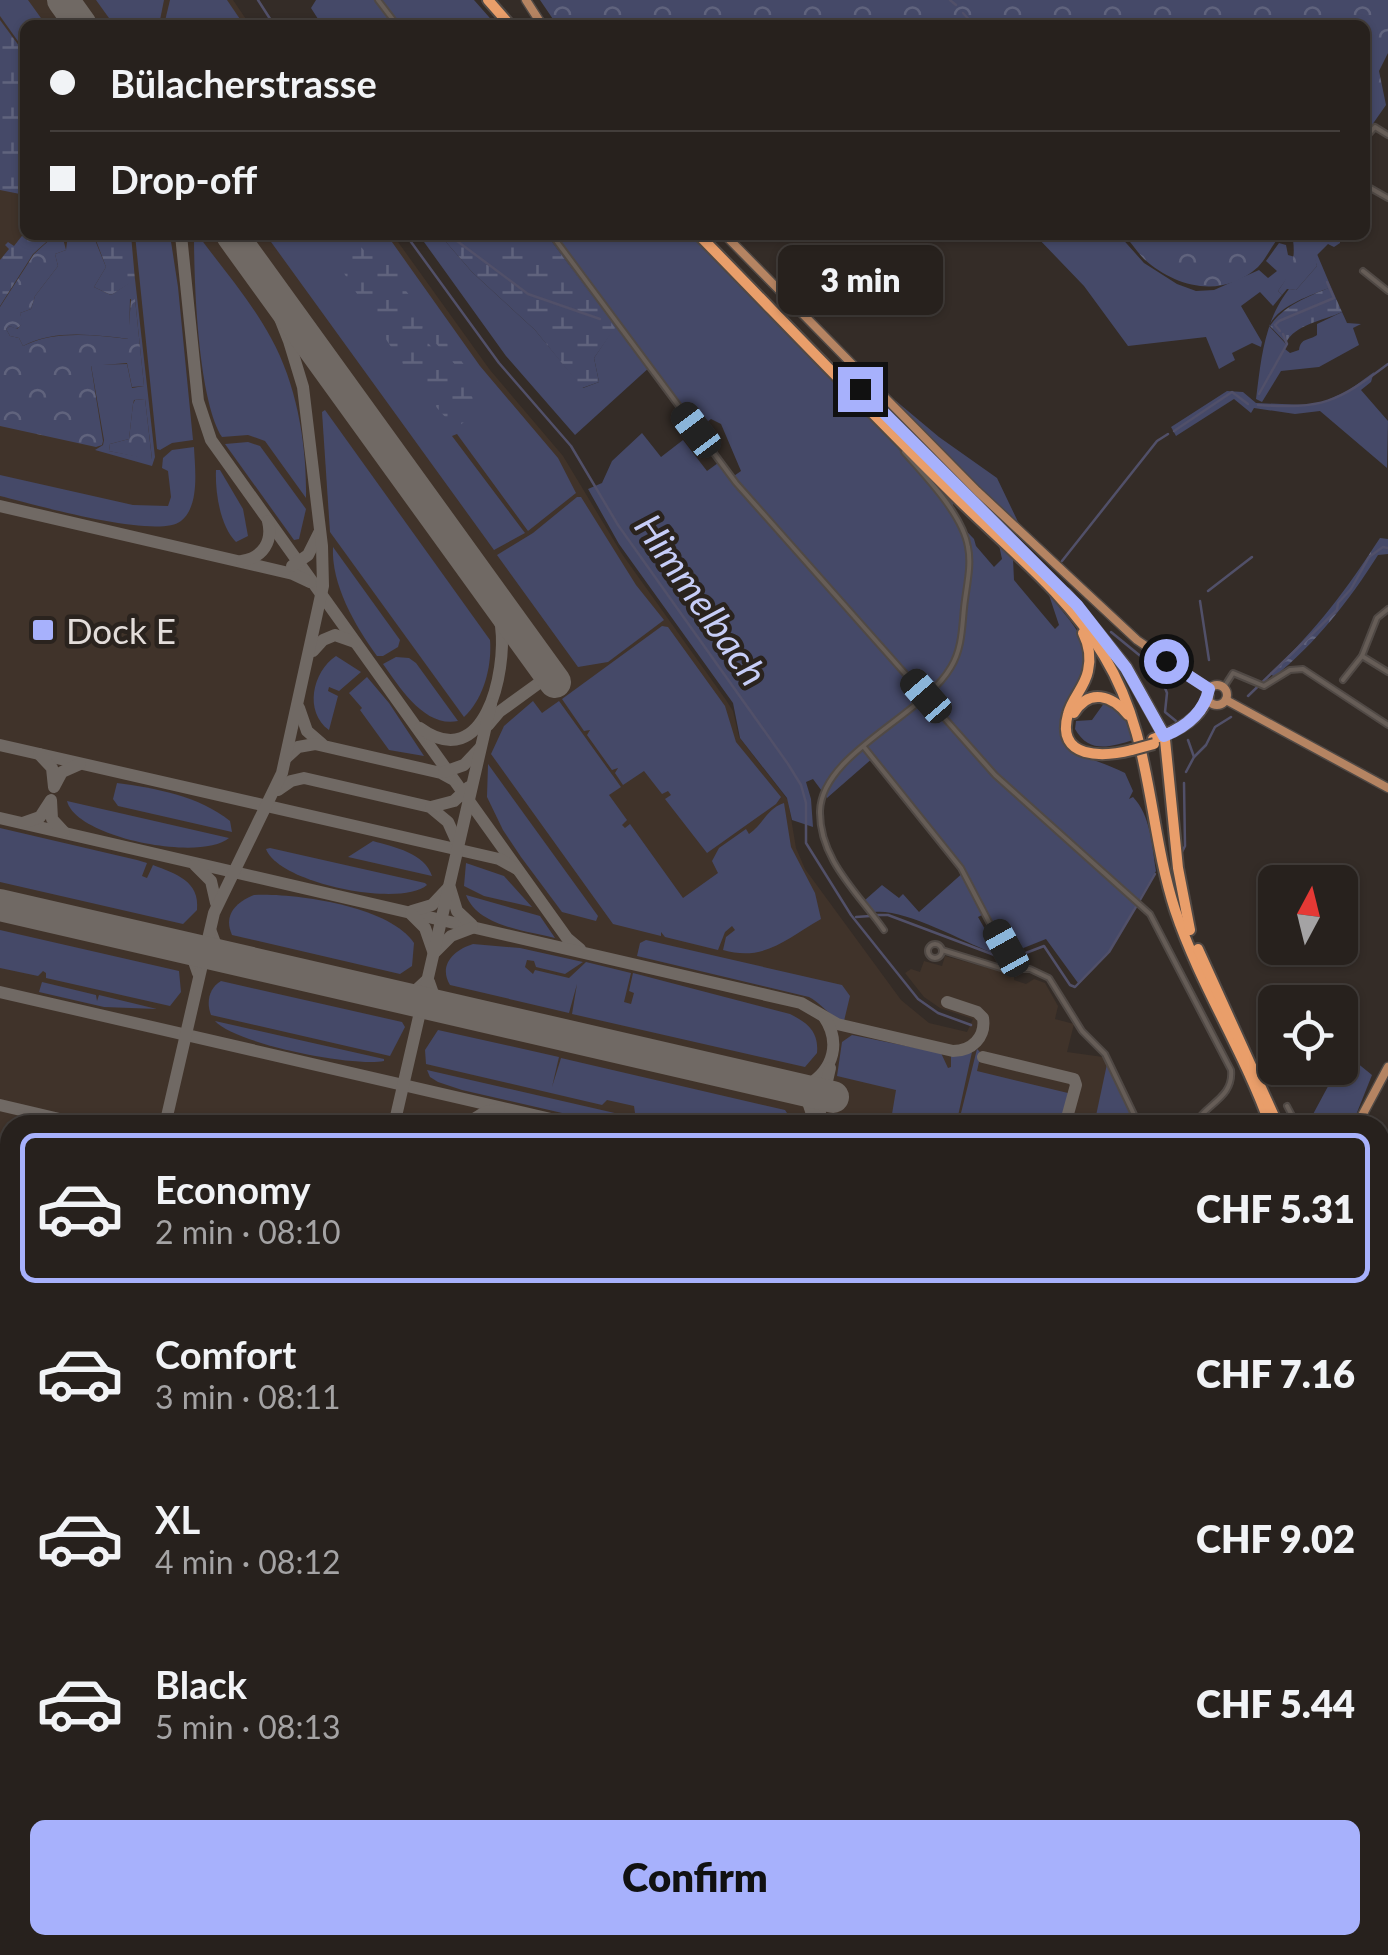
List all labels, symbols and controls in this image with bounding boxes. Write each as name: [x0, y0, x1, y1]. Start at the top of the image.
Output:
text: Bülacherstrasse: [110, 60, 377, 106]
text: Drop-off: [110, 156, 257, 202]
callout: 3 min: [778, 244, 942, 314]
text: 3 min: [821, 260, 900, 299]
route end: [838, 367, 883, 412]
car: [666, 397, 726, 463]
water label: Himmelbach: [626, 504, 778, 694]
place label: Dock E: [66, 609, 176, 651]
marker: Dock E: [30, 617, 56, 643]
route start: [1144, 639, 1189, 684]
car: [895, 664, 957, 728]
north arrow: [1258, 865, 1358, 965]
map controls: [1258, 865, 1358, 1085]
car: [978, 914, 1034, 982]
button: locate: [1258, 985, 1358, 1085]
icon: car: [35, 1163, 125, 1253]
text: Economy: [155, 1166, 310, 1212]
text: CHF 5.31: [1196, 1185, 1355, 1231]
text: 2 min · 08:10: [155, 1212, 341, 1251]
icon: car: [35, 1328, 125, 1418]
text: Comfort: [155, 1331, 296, 1377]
text: CHF 7.16: [1196, 1350, 1355, 1396]
text: 3 min · 08:11: [155, 1377, 341, 1416]
icon: car: [35, 1493, 125, 1583]
text: XL: [155, 1496, 200, 1542]
text: CHF 9.02: [1196, 1515, 1355, 1561]
text: 4 min · 08:12: [155, 1542, 341, 1581]
icon: car: [35, 1658, 125, 1748]
text: Black: [155, 1661, 247, 1707]
text: CHF 5.44: [1196, 1680, 1355, 1726]
text: 5 min · 08:13: [155, 1707, 341, 1746]
button: Confirm: [30, 1820, 1360, 1935]

